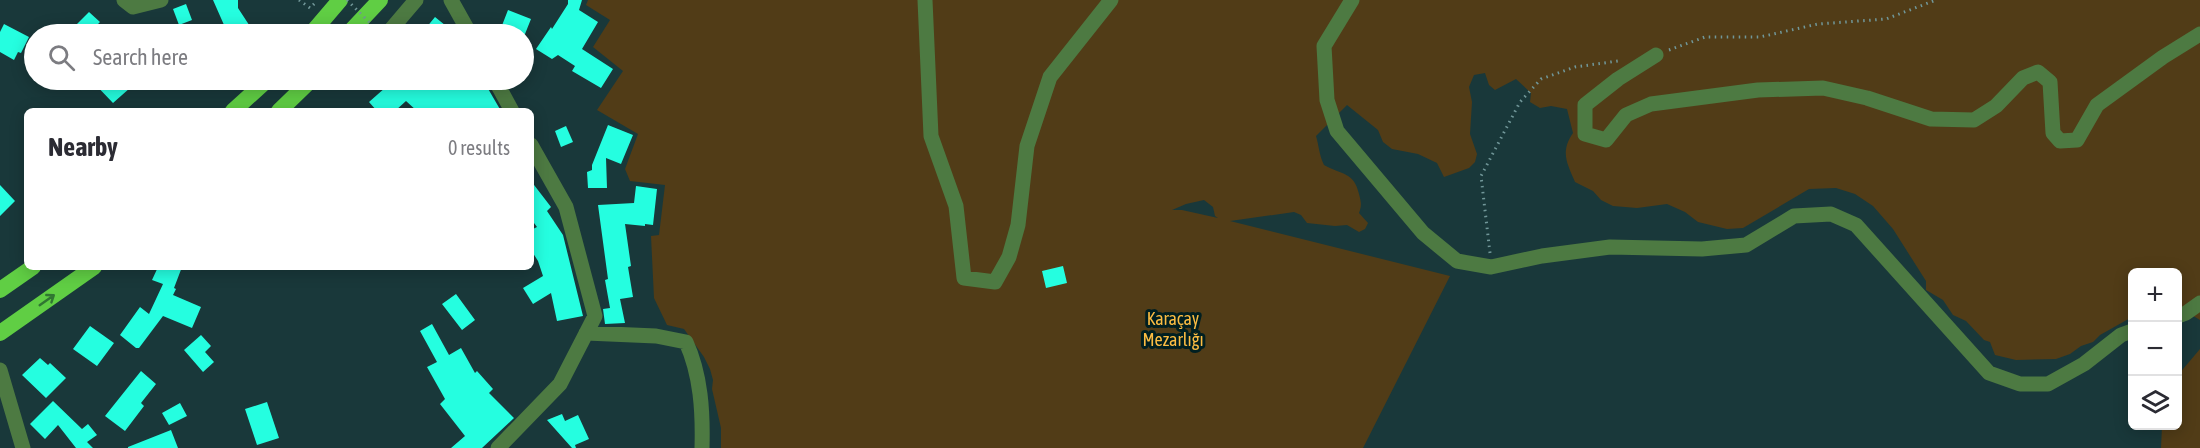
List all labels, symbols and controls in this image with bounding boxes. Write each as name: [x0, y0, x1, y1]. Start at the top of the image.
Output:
search box: [24, 24, 534, 90]
icon: search: [45, 41, 78, 74]
text: Search here: [93, 44, 188, 70]
text: Nearby: [48, 132, 118, 162]
text: 0 results: [448, 136, 510, 159]
map controls: [2128, 268, 2182, 430]
button: +: [2128, 268, 2182, 322]
one-way arrow: [38, 294, 54, 306]
park label: Karaçay Mezarlığı: [1142, 308, 1204, 350]
button: −: [2128, 322, 2182, 376]
button: layers: [2128, 376, 2182, 430]

